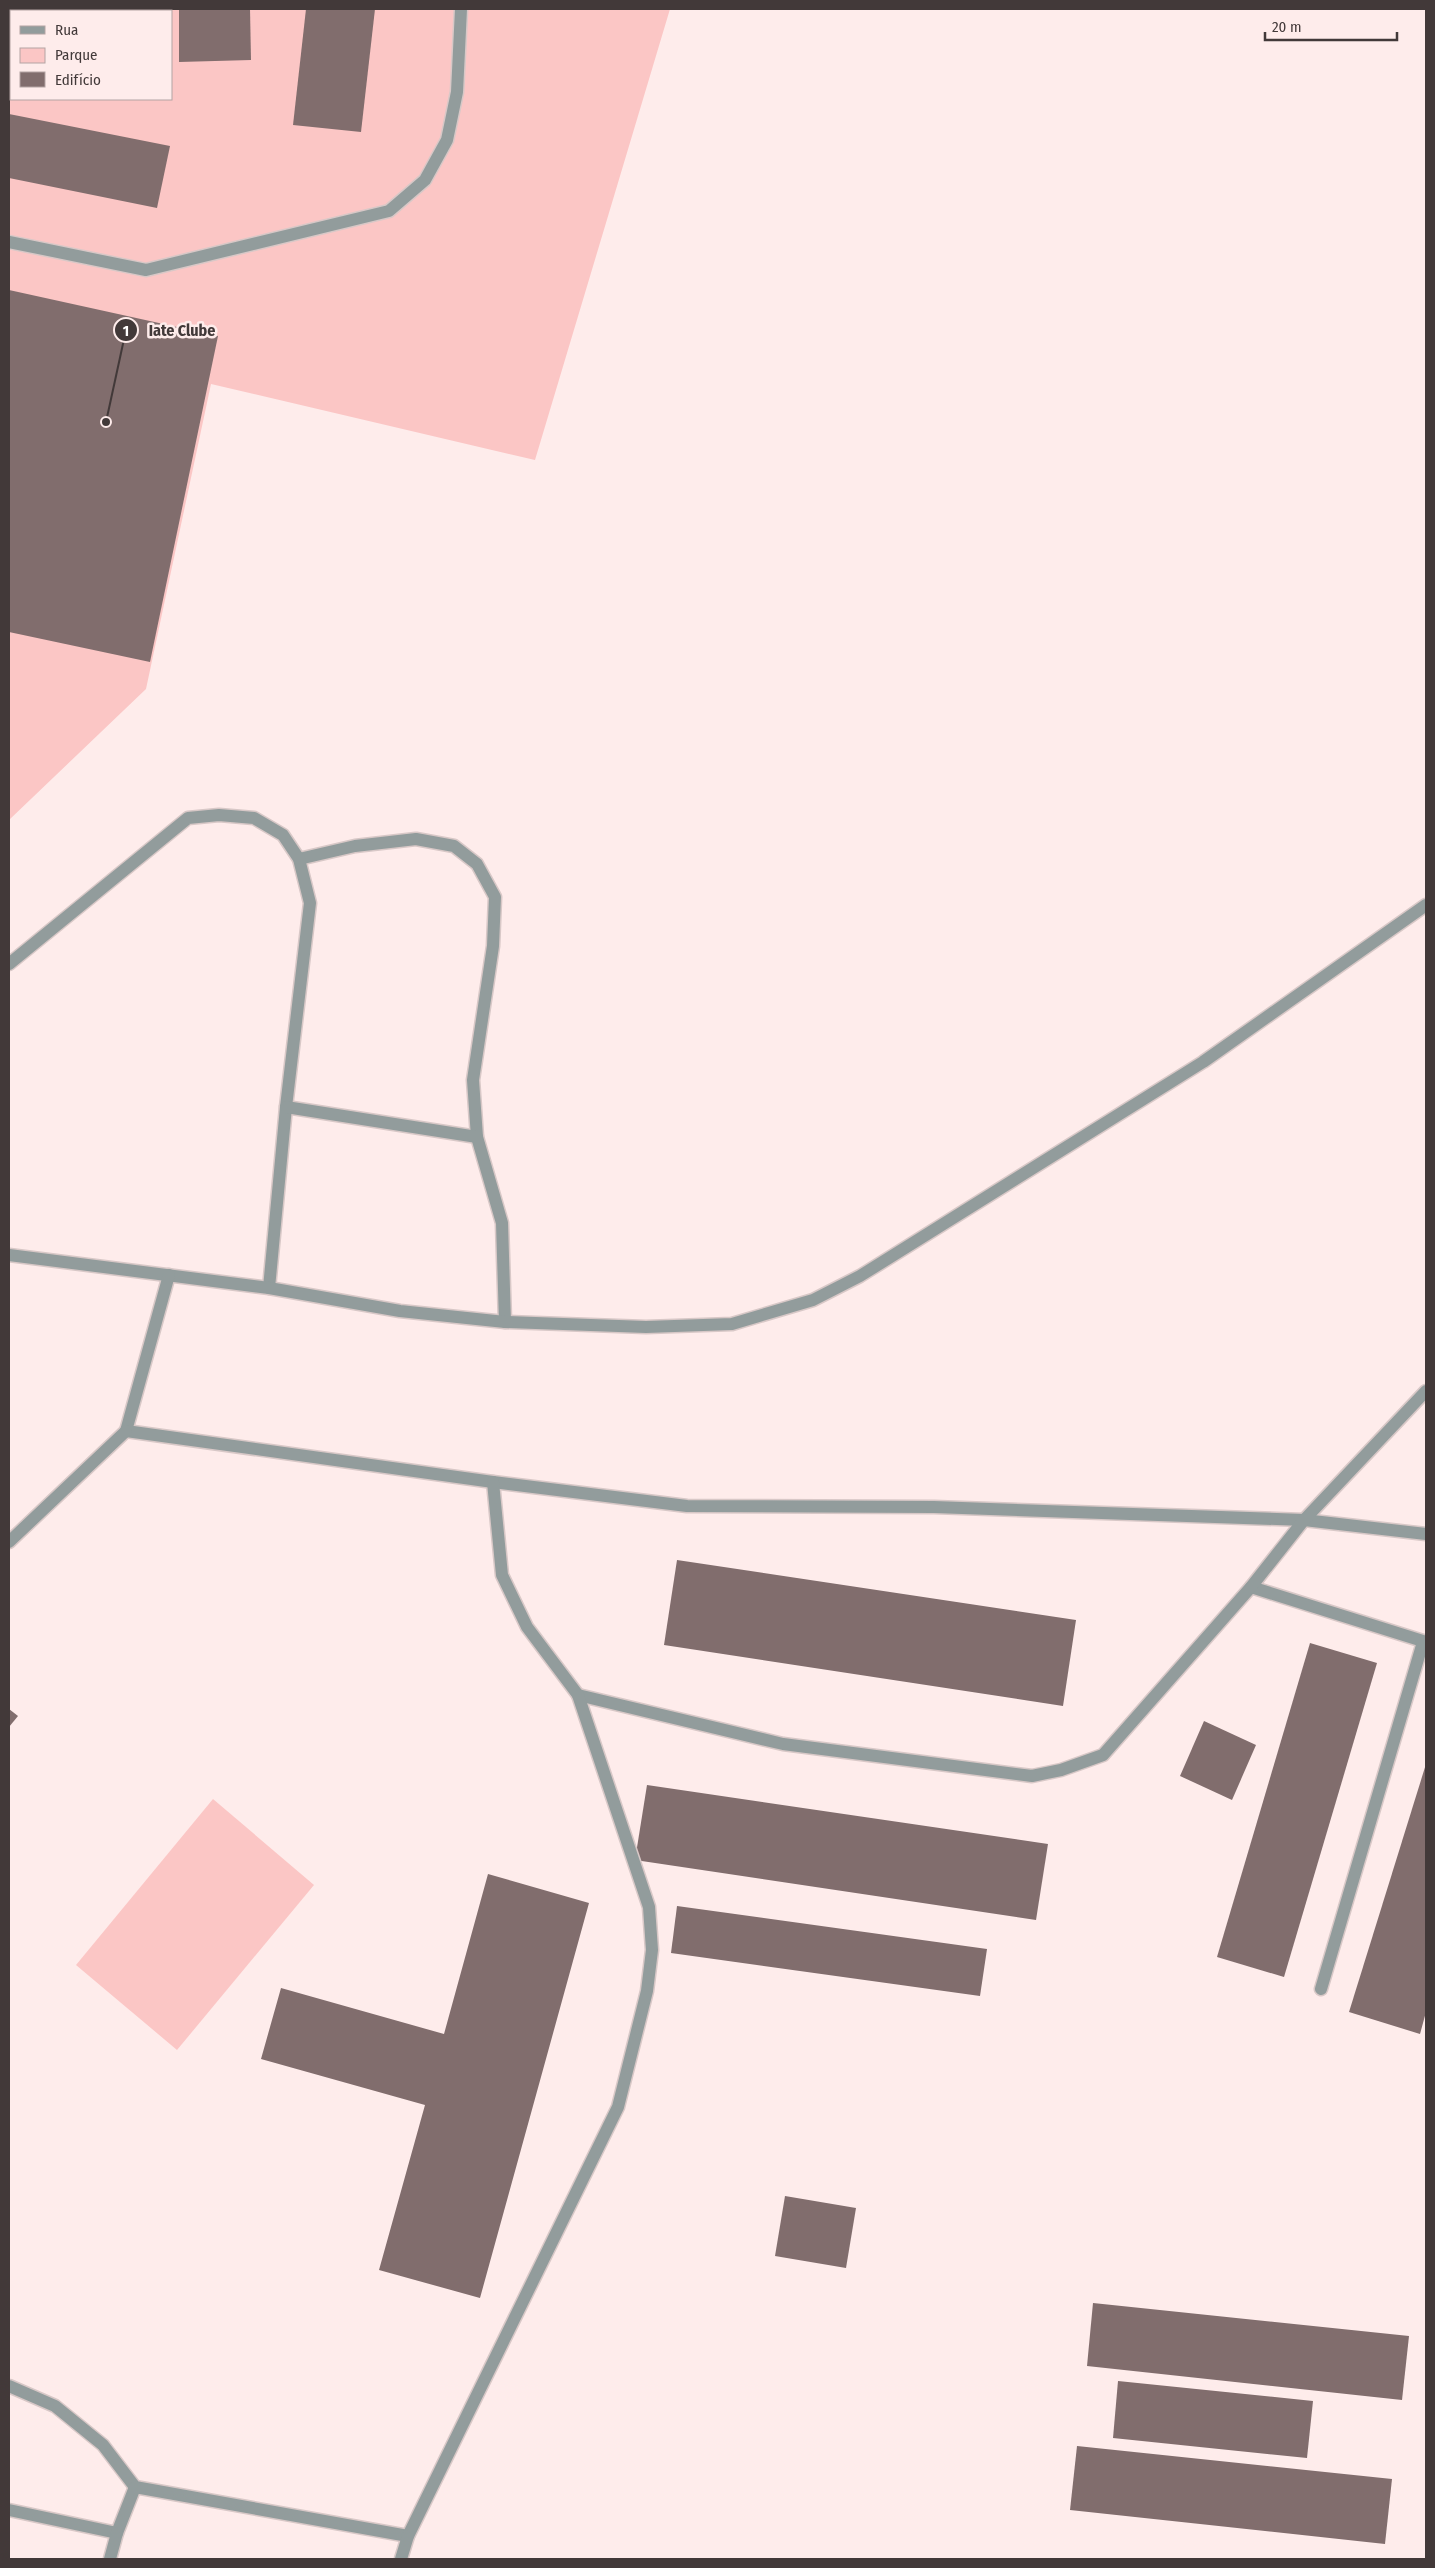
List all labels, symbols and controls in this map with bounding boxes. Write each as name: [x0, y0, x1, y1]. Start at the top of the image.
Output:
legend: [10, 10, 172, 100]
scale bar: [1265, 10, 1398, 42]
text: 20 m: [1272, 18, 1302, 36]
text: Rua: [55, 21, 78, 39]
text: Parque: [55, 46, 98, 64]
text: Edifício: [55, 71, 101, 89]
callout: Iate Clube: [114, 315, 225, 346]
text: Iate Clube: [149, 321, 215, 340]
text: 1: [123, 322, 129, 340]

